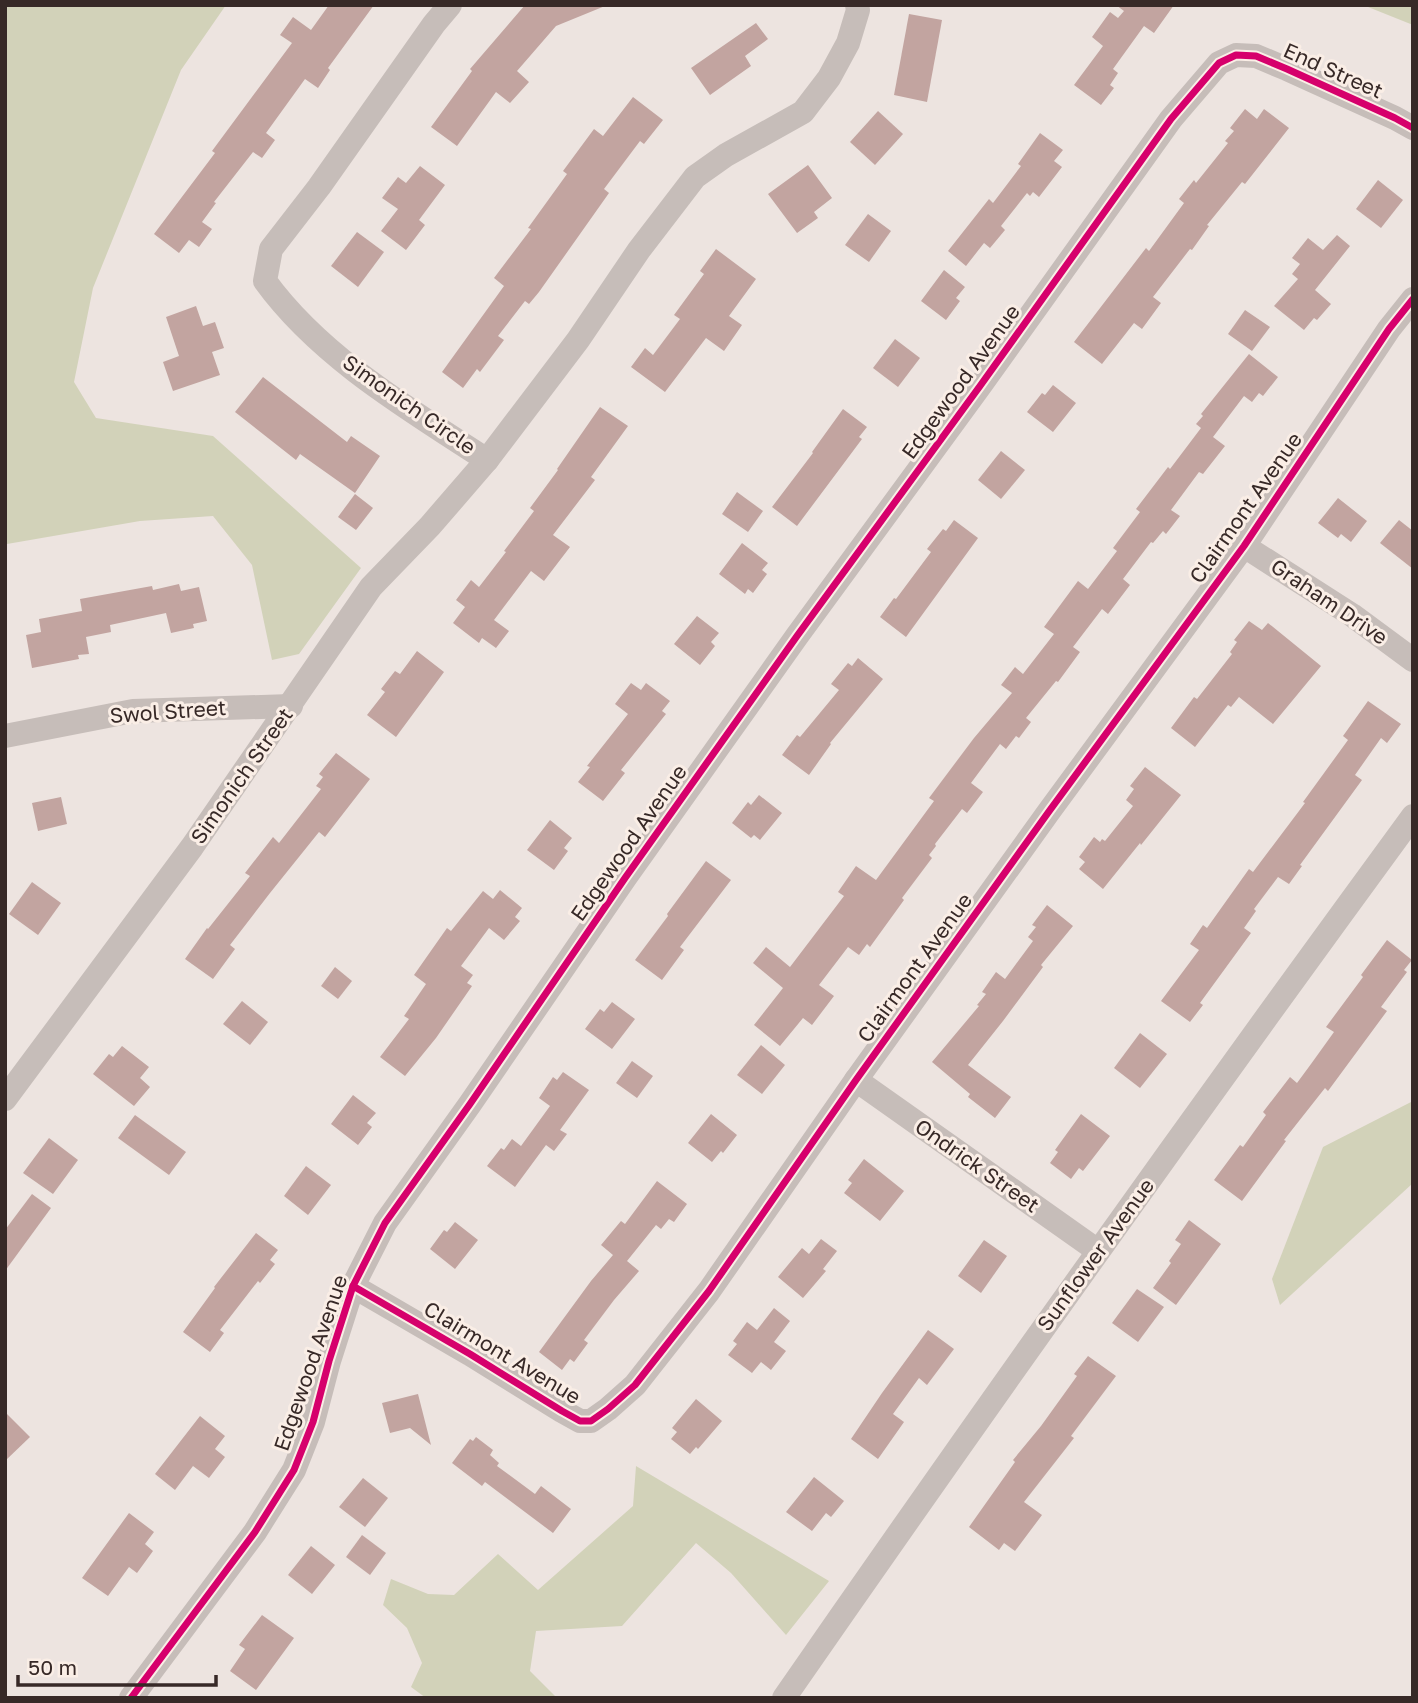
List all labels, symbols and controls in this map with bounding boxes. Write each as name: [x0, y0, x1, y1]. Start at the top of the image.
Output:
street label: End Street: [1280, 37, 1387, 104]
street label: Edgewood Avenue: [895, 299, 1025, 464]
street label: Simonich Circle: [338, 349, 481, 460]
street label: Clairmont Avenue: [1183, 427, 1307, 588]
street label: Graham Drive: [1266, 553, 1393, 650]
street label: Swol Street: [109, 694, 227, 728]
street label: Simonich Street: [184, 702, 298, 849]
street label: Edgewood Avenue: [565, 759, 692, 926]
street label: Clairmont Avenue: [851, 888, 977, 1047]
street label: Ondrick Street: [910, 1113, 1045, 1218]
street label: Sunflower Avenue: [1031, 1173, 1159, 1336]
street label: Edgewood Avenue: [268, 1271, 352, 1454]
street label: Clairmont Avenue: [419, 1295, 586, 1409]
scale bar: [18, 1644, 215, 1688]
text: 50 m: [28, 1654, 77, 1680]

